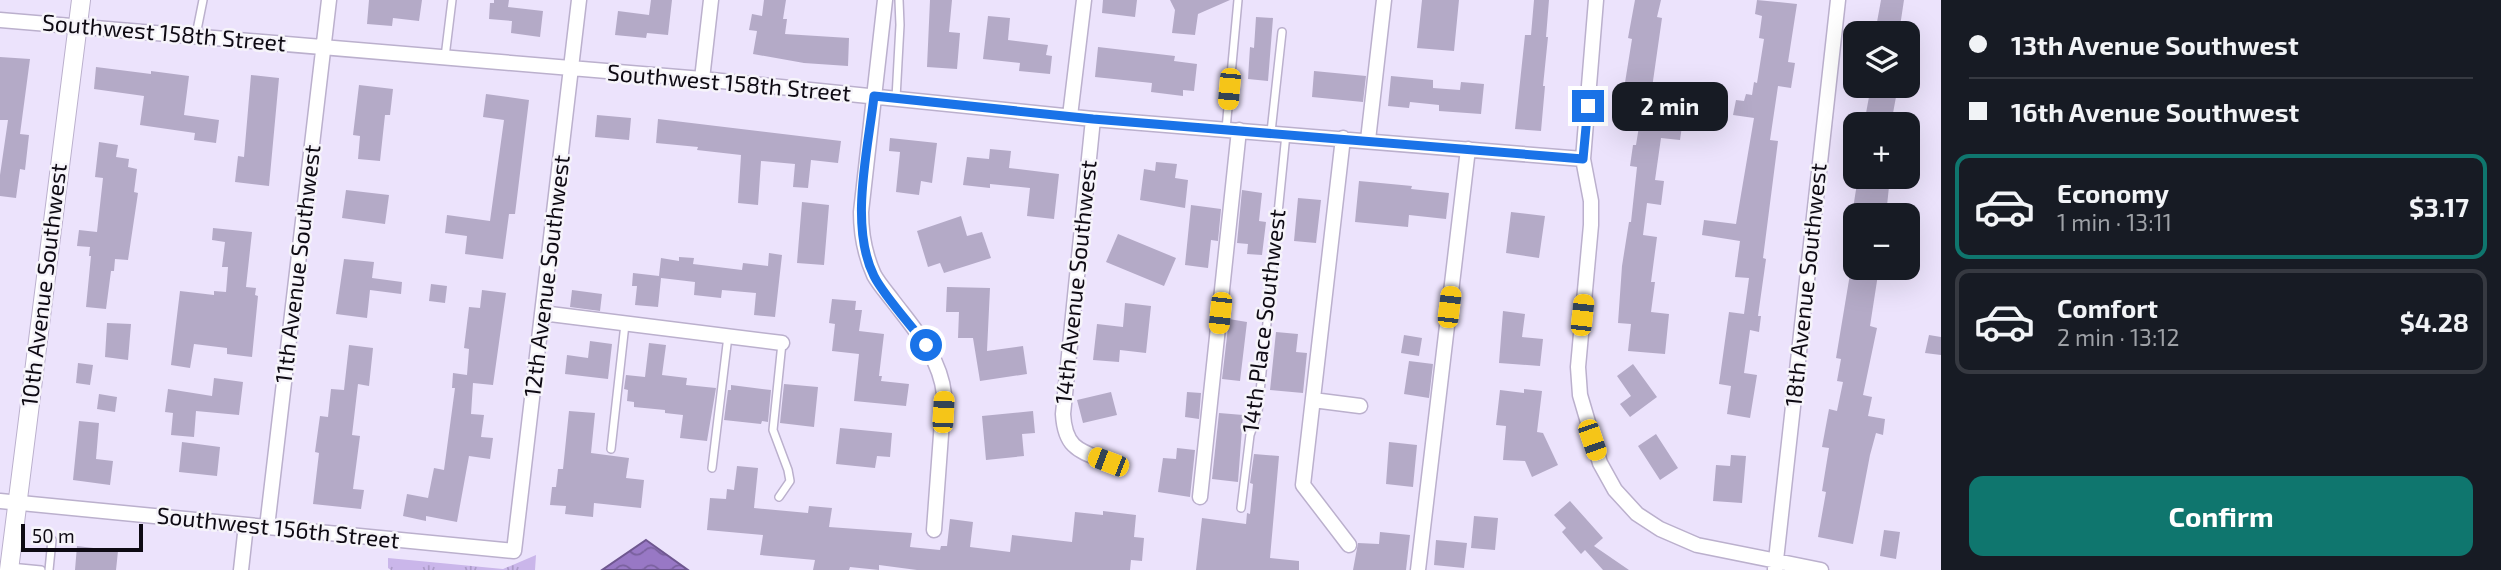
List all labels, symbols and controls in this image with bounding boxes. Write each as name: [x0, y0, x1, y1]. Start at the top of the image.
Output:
street label: Southwest 158th Street: [41, 7, 287, 57]
map controls: [1843, 21, 1920, 280]
button: layers: [1843, 21, 1920, 98]
text: 13th Avenue Southwest: [2011, 29, 2299, 60]
street label: Southwest 158th Street: [606, 57, 852, 107]
car: [1217, 67, 1242, 111]
callout: 2 min: [1612, 82, 1728, 130]
route end: [1572, 90, 1604, 122]
text: 2 min: [1641, 92, 1699, 120]
text: 16th Avenue Southwest: [2011, 96, 2299, 127]
button: +: [1843, 112, 1920, 189]
street label: 11th Avenue Southwest: [268, 143, 326, 385]
street label: 12th Avenue Southwest: [517, 153, 575, 399]
street label: 14th Avenue Southwest: [1048, 158, 1102, 405]
street label: 10th Avenue Southwest: [14, 161, 72, 408]
street label: 18th Avenue Southwest: [1778, 161, 1832, 408]
icon: car: [1973, 175, 2036, 238]
text: Economy: [2057, 177, 2169, 208]
text: $3.17: [2409, 191, 2469, 222]
button: −: [1843, 203, 1920, 280]
street label: 14th Place Southwest: [1235, 207, 1291, 434]
text: 1 min · 13:11: [2057, 208, 2172, 236]
car: [1437, 285, 1462, 329]
icon: car: [1973, 290, 2036, 353]
car: [1208, 291, 1233, 335]
text: Comfort: [2057, 292, 2158, 323]
car: [1570, 293, 1595, 337]
text: $4.28: [2400, 306, 2469, 337]
text: 2 min · 13:12: [2057, 323, 2179, 351]
route start: [910, 329, 942, 361]
car: [932, 390, 955, 434]
car: [1576, 417, 1609, 463]
car: [1085, 445, 1132, 479]
button: Confirm: [1969, 476, 2473, 556]
street label: Southwest 156th Street: [155, 500, 401, 554]
scale bar: [21, 521, 144, 553]
text: 50 m: [32, 524, 75, 547]

